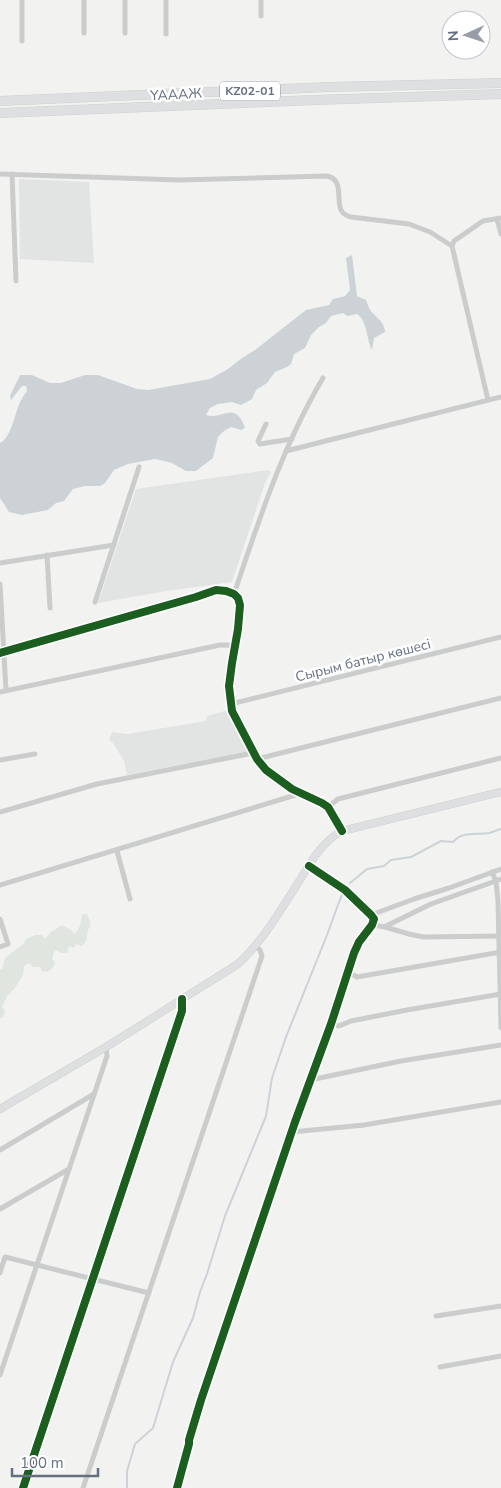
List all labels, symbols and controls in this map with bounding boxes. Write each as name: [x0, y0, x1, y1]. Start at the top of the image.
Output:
north arrow: [441, 10, 491, 60]
text: N: [444, 30, 463, 41]
road number: KZ02-01: [220, 82, 280, 100]
street label: ҮАААЖ: [149, 84, 203, 105]
street label: Сырым батыр көшесі: [293, 634, 433, 687]
scale bar: [12, 1446, 99, 1478]
text: 100 m: [20, 1453, 64, 1473]

